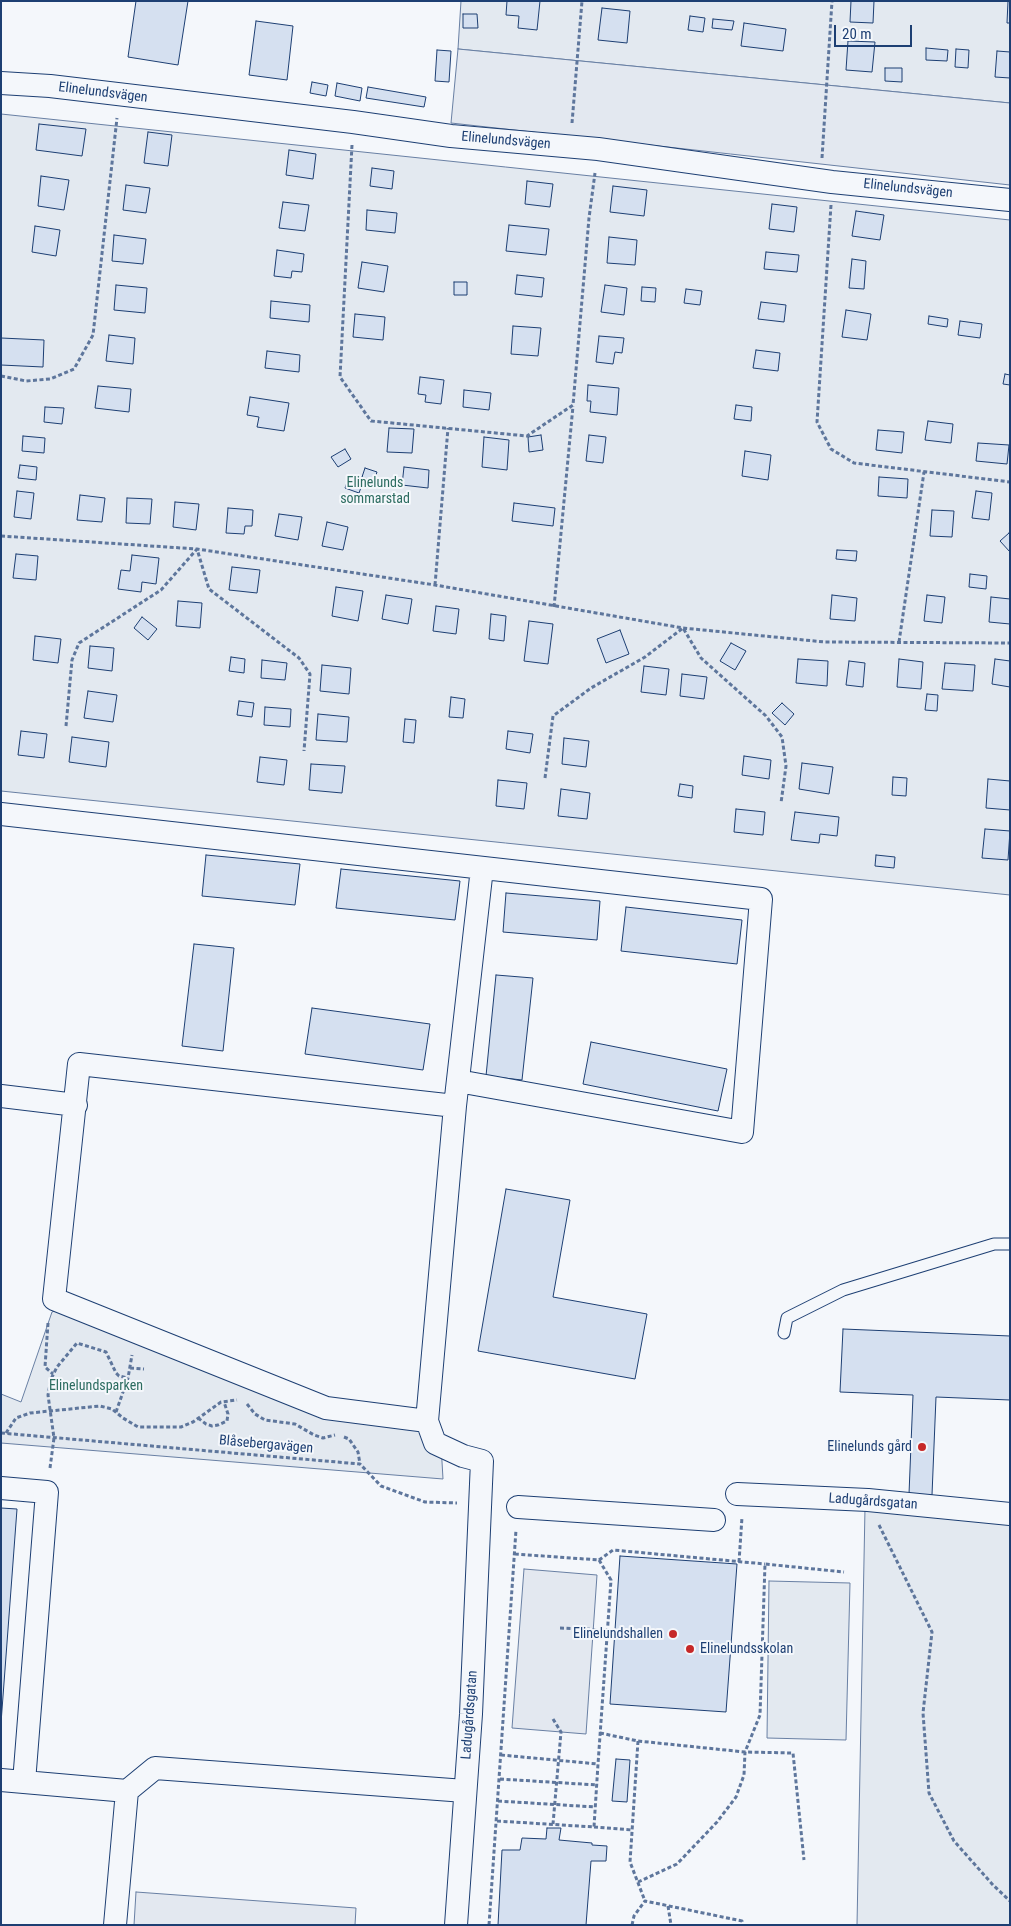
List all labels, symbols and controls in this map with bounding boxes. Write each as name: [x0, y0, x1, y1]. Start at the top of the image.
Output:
scale bar: [836, 15, 914, 47]
text: 20 m: [842, 25, 872, 43]
street label: Elinelundsvägen: [57, 79, 149, 107]
street label: Elinelundsvägen: [461, 129, 551, 153]
street label: Elinelundsvägen: [863, 176, 953, 202]
park label: Elinelunds sommarstad: [340, 475, 410, 508]
park label: Elinelundsparken: [49, 1378, 143, 1394]
street label: Blåsebergavägen: [218, 1433, 314, 1457]
place label: Elinelunds gård: [827, 1439, 912, 1455]
marker: Elinelunds gård: [916, 1441, 928, 1453]
street label: Ladugårdsgatan: [828, 1491, 918, 1513]
place label: Elinelundshallen: [573, 1626, 663, 1642]
marker: Elinelundshallen: [667, 1628, 679, 1640]
place label: Elinelundsskolan: [700, 1641, 793, 1657]
marker: Elinelundsskolan: [684, 1643, 696, 1655]
street label: Ladugårdsgatan: [459, 1670, 481, 1760]

